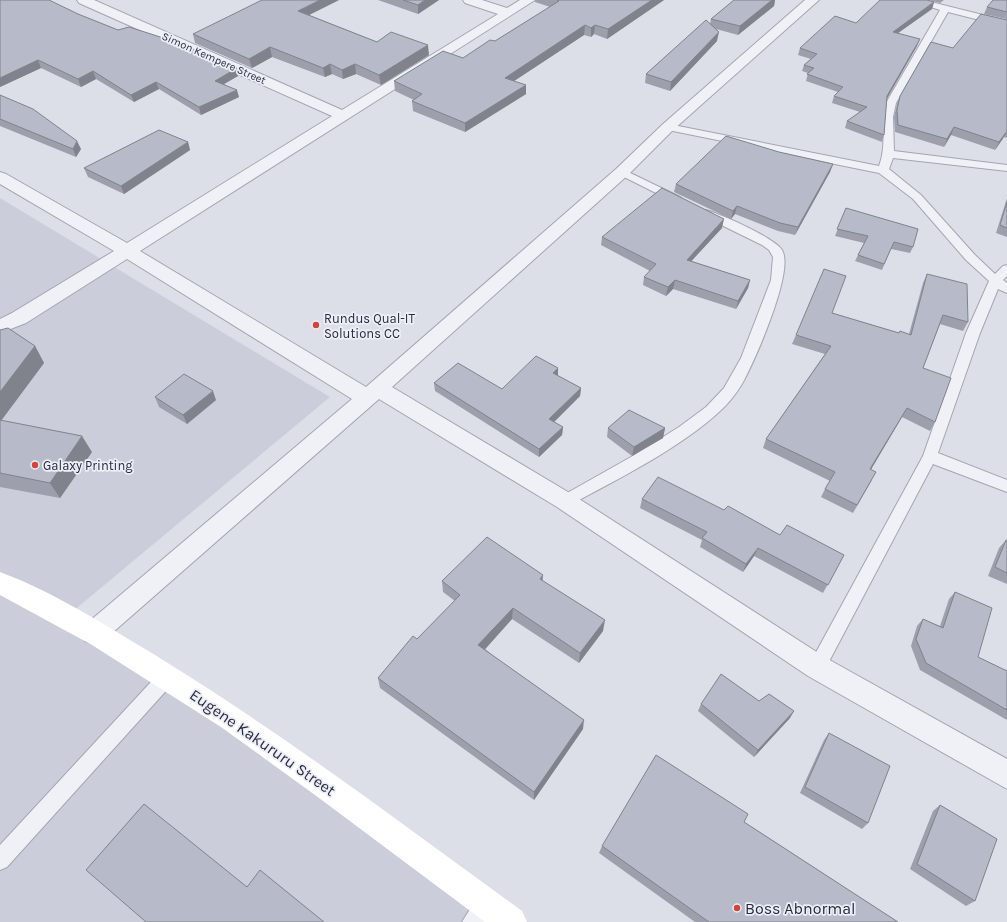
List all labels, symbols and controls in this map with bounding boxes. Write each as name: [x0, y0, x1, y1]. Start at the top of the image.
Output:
street label: Simon Kempere Street: [160, 30, 268, 87]
place label: Rundus Qual-IT Solutions CC: [324, 311, 415, 341]
marker: Rundus Qual-IT Solutions CC: [311, 320, 321, 330]
place label: Galaxy Printing: [43, 458, 133, 473]
marker: Galaxy Printing: [30, 460, 40, 470]
street label: Eugene Kakururu Street: [186, 685, 339, 800]
place label: Boss Abnormal: [745, 899, 855, 918]
marker: Boss Abnormal: [732, 903, 742, 913]

